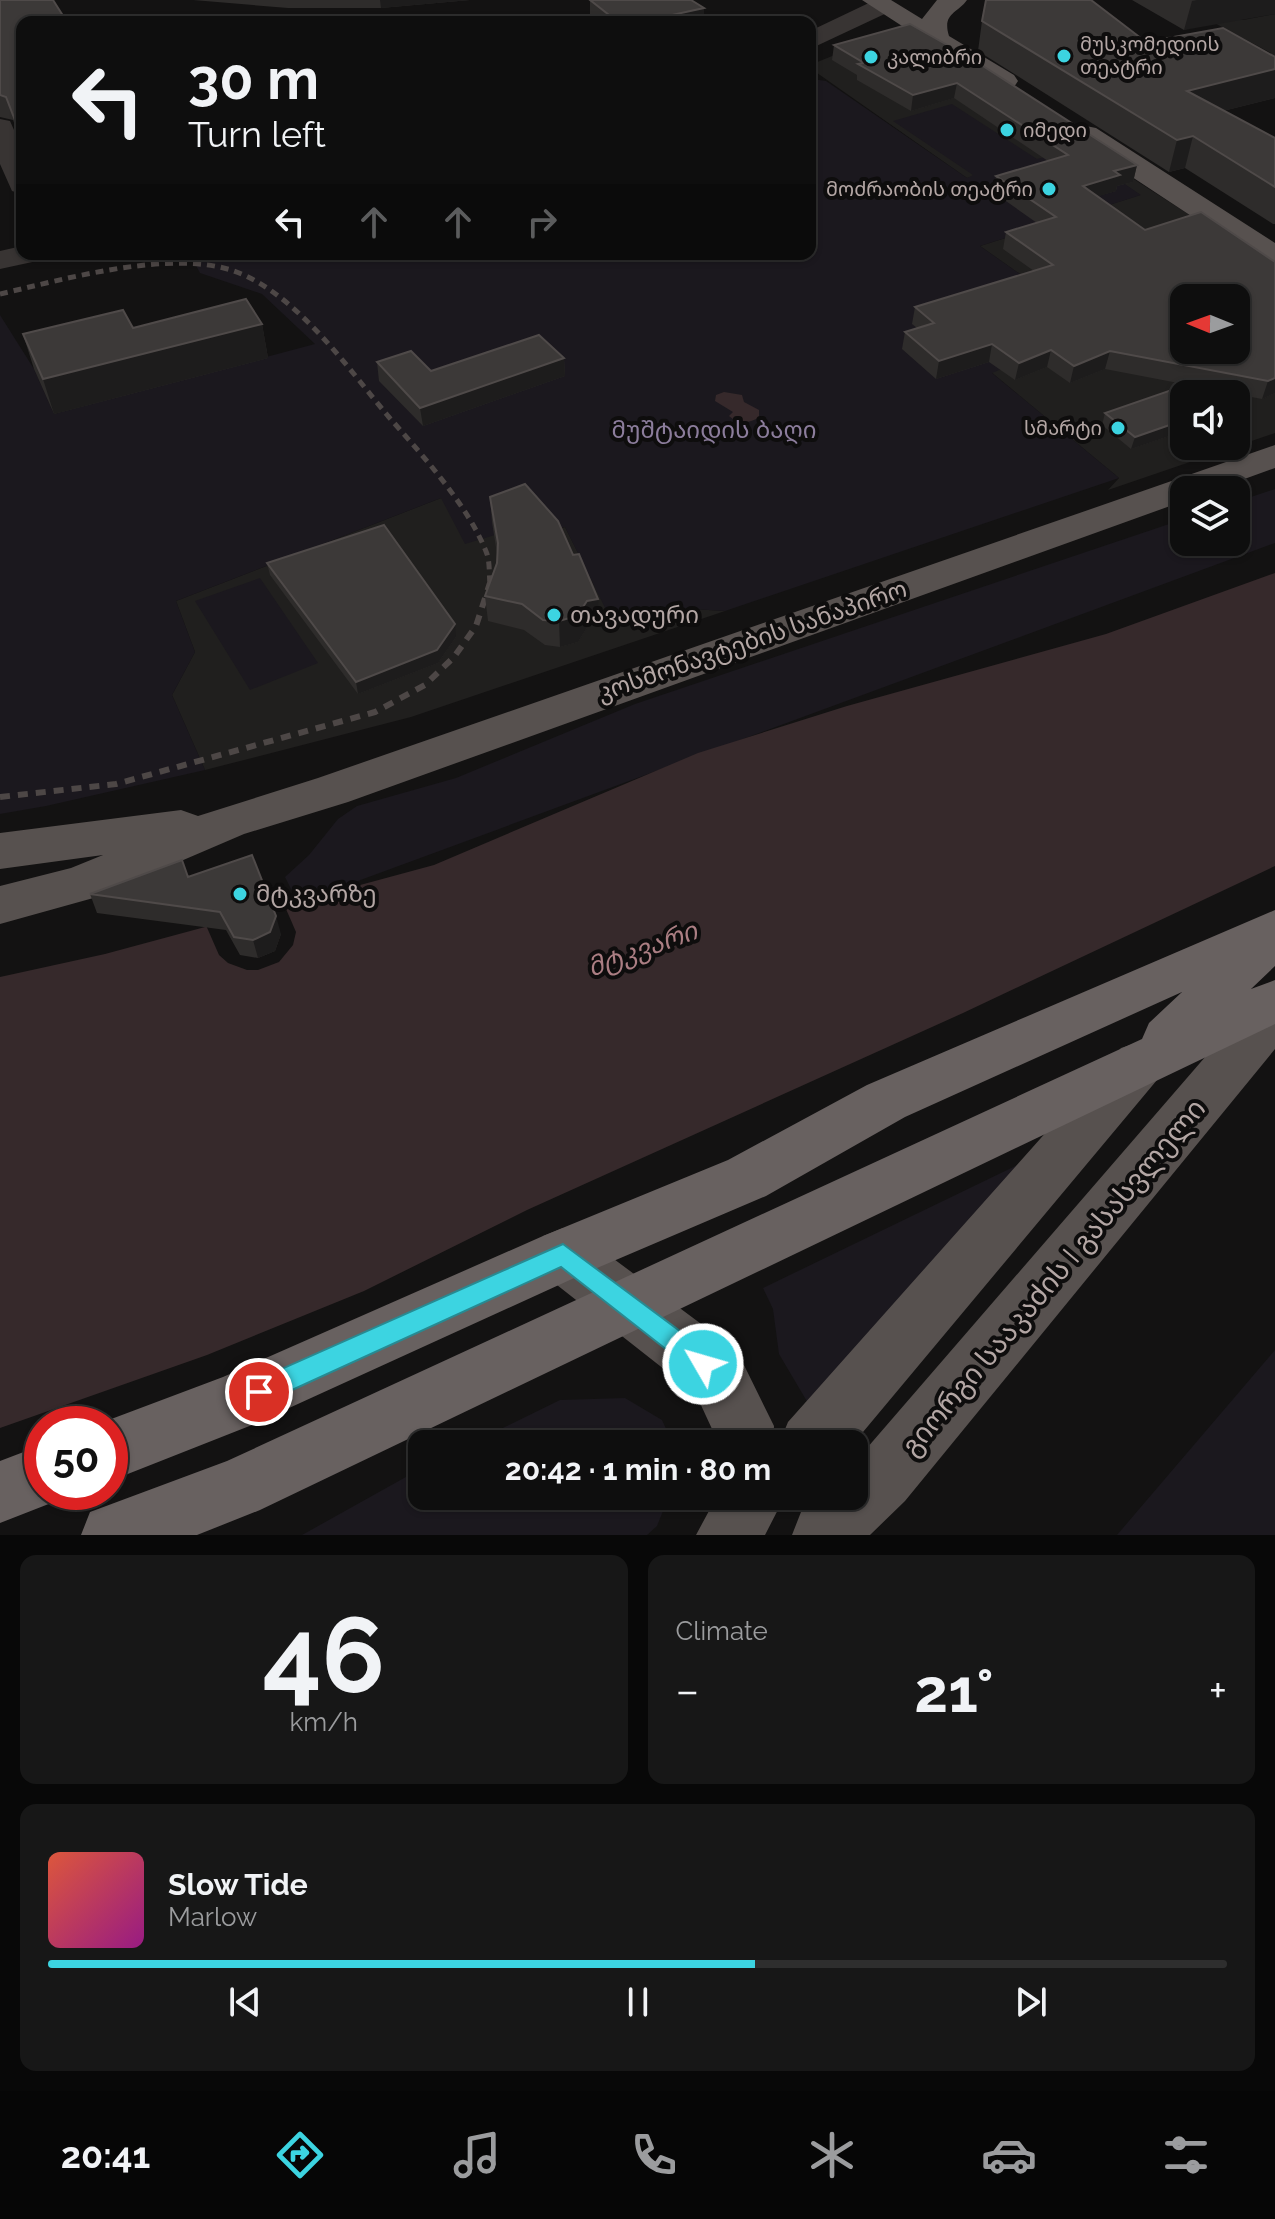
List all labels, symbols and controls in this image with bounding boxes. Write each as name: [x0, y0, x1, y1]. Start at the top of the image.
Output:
place label: მუსკომედიის თეატრი: [1080, 32, 1220, 79]
place label: კალიბრი: [887, 45, 982, 70]
text: 30 m: [188, 46, 319, 112]
marker: მუსკომედიის თეატრი: [1055, 47, 1073, 65]
icon: left: [56, 48, 160, 152]
marker: კალიბრი: [862, 48, 880, 66]
text: Turn left: [188, 113, 326, 155]
place label: იმედი: [1023, 118, 1087, 143]
marker: იმედი: [998, 121, 1016, 139]
place label: მოძრაობის თეატრი: [826, 177, 1033, 201]
marker: მოძრაობის თეატრი: [1040, 180, 1058, 198]
icon: left: [268, 200, 312, 244]
icon: ahead: [352, 200, 396, 244]
icon: ahead: [436, 200, 480, 244]
icon: right: [520, 200, 564, 244]
north arrow: [1170, 284, 1250, 364]
map controls: [1170, 284, 1250, 556]
button: sound: [1170, 380, 1250, 460]
park label: მუშტაიდის ბაღი: [611, 415, 817, 445]
place label: სმარტი: [1024, 416, 1102, 440]
marker: სმარტი: [1109, 419, 1127, 437]
button: layers: [1170, 476, 1250, 556]
street label: კოსმონავტების სანაპირო: [593, 574, 910, 707]
place label: თავადური: [570, 600, 699, 629]
marker: თავადური: [545, 606, 563, 624]
place label: მტკვარზე: [256, 879, 377, 908]
marker: მტკვარზე: [231, 885, 249, 903]
water label: მტკვარი: [583, 915, 702, 984]
street label: გიორგი სააკაძის I გასასვლელი: [894, 1092, 1212, 1462]
position arrow: [661, 1322, 745, 1406]
pin: [225, 1358, 293, 1426]
icon: arrive: [237, 1370, 281, 1414]
speed limit sign: 50: [24, 1406, 128, 1510]
text: 20:42 · 1 min · 80 m: [505, 1452, 771, 1487]
text: 46: [262, 1594, 385, 1716]
text: Climate: [676, 1616, 768, 1646]
text: 21°: [914, 1656, 994, 1726]
text: −: [676, 1665, 699, 1716]
text: +: [1209, 1665, 1227, 1716]
text: km/h: [289, 1707, 358, 1737]
text: Slow Tide: [168, 1867, 308, 1902]
text: Marlow: [168, 1902, 257, 1932]
icon: previous: [223, 1980, 267, 2024]
icon: pause: [616, 1980, 660, 2024]
icon: next: [1009, 1980, 1053, 2024]
icon: directions: [272, 2127, 328, 2183]
icon: music: [449, 2127, 505, 2183]
icon: phone: [626, 2127, 682, 2183]
icon: climate: [804, 2127, 860, 2183]
icon: car: [981, 2127, 1037, 2183]
icon: filters: [1158, 2127, 1214, 2183]
text: 20:41: [61, 2134, 150, 2176]

